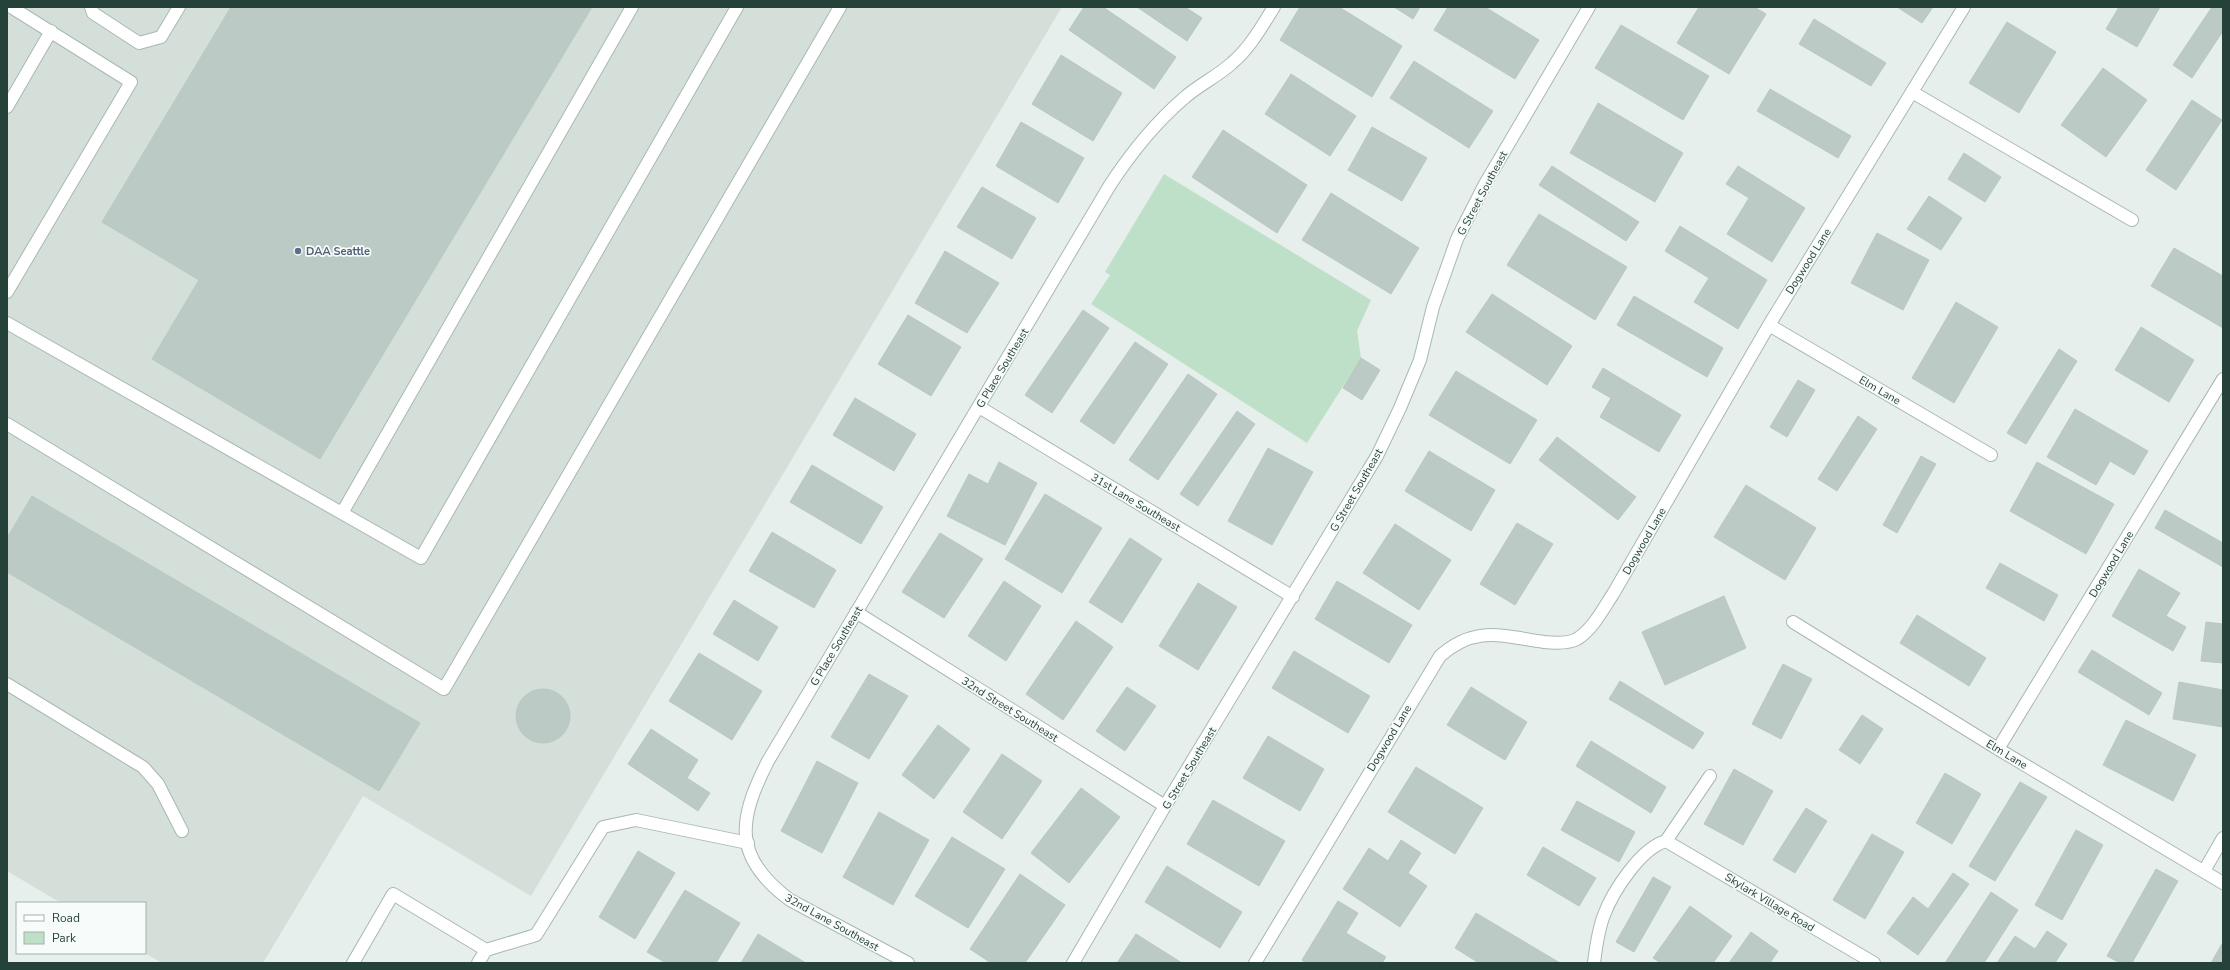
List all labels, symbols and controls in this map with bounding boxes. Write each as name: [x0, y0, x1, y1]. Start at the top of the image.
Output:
street label: G Street Southeast: [1454, 148, 1511, 238]
street label: Dogwood Lane: [1782, 225, 1835, 297]
place label: DAA Seattle: [306, 244, 370, 259]
marker: DAA Seattle: [293, 246, 303, 256]
street label: G Place Southeast: [973, 326, 1032, 411]
street label: Elm Lane: [1856, 372, 1903, 408]
street label: G Street Southeast: [1327, 446, 1386, 535]
street label: 31st Lane Southeast: [1088, 470, 1183, 535]
street label: Dogwood Lane: [1619, 505, 1670, 578]
street label: Dogwood Lane: [2086, 528, 2137, 600]
street label: G Place Southeast: [807, 604, 866, 689]
street label: 32nd Street Southeast: [959, 674, 1061, 745]
street label: Dogwood Lane: [1364, 702, 1415, 774]
street label: G Street Southeast: [1159, 724, 1220, 812]
street label: Elm Lane: [1983, 736, 2030, 773]
street label: Skylark Village Road: [1722, 870, 1817, 935]
street label: 32nd Lane Southeast: [782, 890, 882, 955]
legend: [16, 902, 146, 954]
text: Road: [52, 910, 80, 926]
text: Park: [52, 930, 77, 946]

